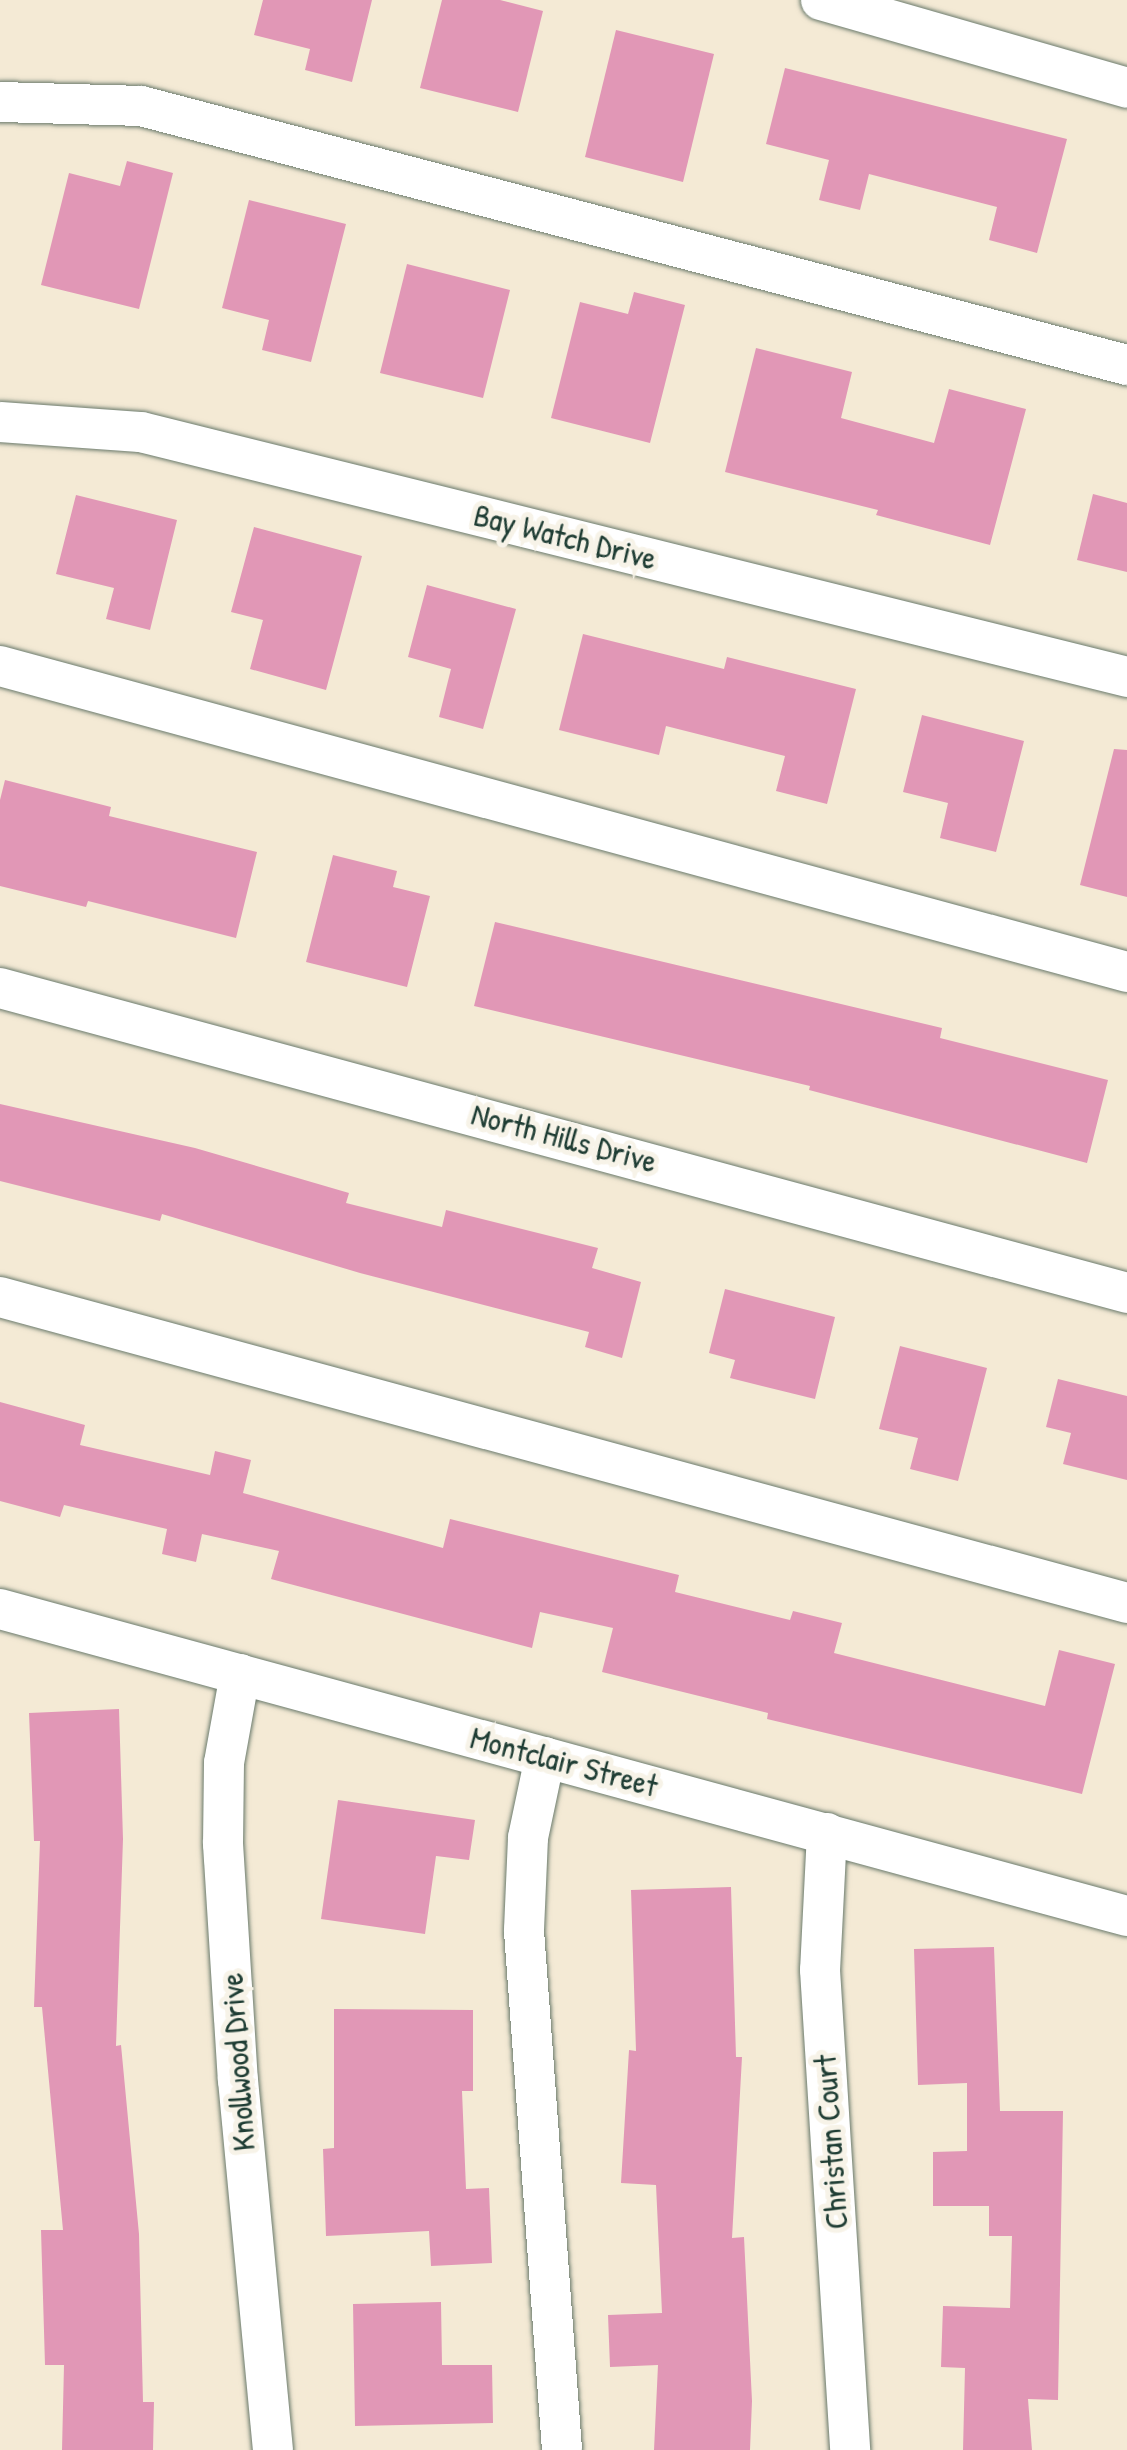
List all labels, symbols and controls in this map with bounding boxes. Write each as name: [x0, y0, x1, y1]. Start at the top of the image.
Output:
street label: Bay Watch Drive: [470, 496, 660, 578]
street label: North Hills Drive: [467, 1095, 661, 1181]
street label: Montclair Street: [466, 1719, 662, 1805]
street label: Knollwood Drive: [213, 1972, 263, 2152]
street label: Christan Court: [806, 2054, 856, 2230]

